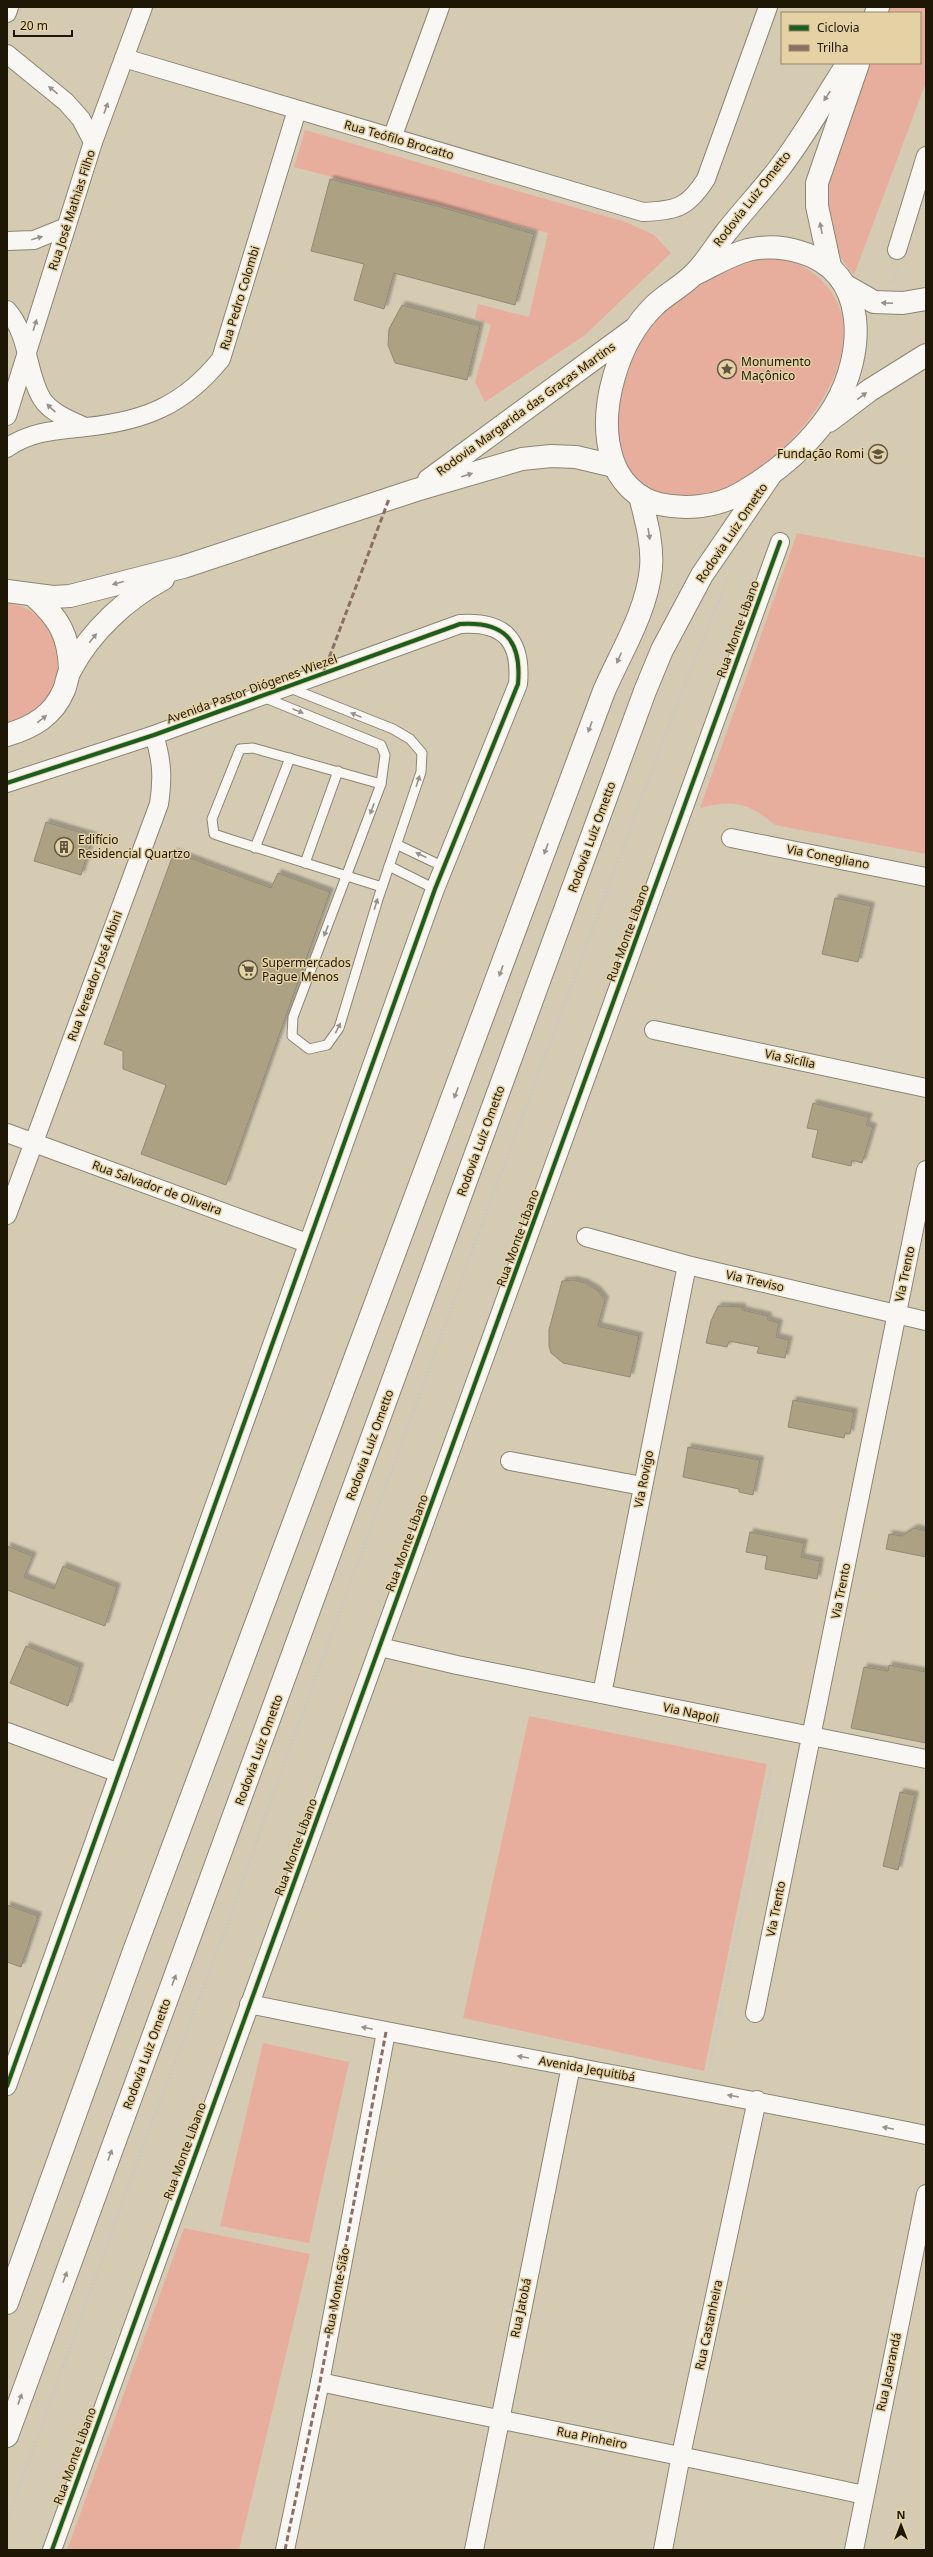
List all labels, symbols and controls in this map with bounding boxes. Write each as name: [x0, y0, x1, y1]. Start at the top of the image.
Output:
scale bar: [14, 12, 72, 38]
legend: [781, 12, 921, 64]
text: 20 m: [20, 17, 48, 34]
text: Ciclovia: [817, 19, 859, 36]
text: Trilha: [817, 39, 848, 56]
one-way arrow: [47, 86, 58, 95]
one-way arrow: [823, 91, 831, 101]
one-way arrow: [103, 102, 109, 114]
street label: Rua Teófilo Brocatto: [342, 116, 456, 163]
street label: Rua José Mathias Filho: [44, 147, 99, 272]
street label: Rodovia Luiz Ometto: [709, 147, 794, 250]
one-way arrow: [817, 222, 823, 234]
one-way arrow: [32, 235, 44, 241]
street label: Rua Pedro Colombi: [216, 244, 263, 352]
one-way arrow: [881, 299, 893, 306]
one-way arrow: [32, 318, 38, 330]
street label: Rodovia Margarida das Graças Martins: [433, 338, 619, 479]
place label: Monumento Maçônico: [741, 353, 811, 384]
place icon: Monumento Maçônico: [716, 358, 738, 380]
one-way arrow: [857, 393, 867, 401]
one-way arrow: [46, 404, 56, 413]
school or university icon: Fundação Romi: [867, 443, 889, 465]
place label: Fundação Romi: [777, 445, 864, 462]
one-way arrow: [461, 472, 473, 478]
street label: Rodovia Luiz Ometto: [692, 479, 771, 586]
one-way arrow: [646, 528, 652, 540]
street label: Rua Monte Líbano: [712, 578, 763, 680]
one-way arrow: [112, 580, 124, 586]
one-way arrow: [89, 633, 98, 644]
street label: Avenida Pastor Diógenes Wiezel: [164, 650, 340, 727]
one-way arrow: [616, 652, 622, 663]
one-way arrow: [293, 708, 304, 714]
one-way arrow: [350, 711, 362, 717]
one-way arrow: [37, 715, 47, 723]
one-way arrow: [587, 722, 593, 734]
one-way arrow: [415, 775, 421, 787]
street label: Rodovia Luiz Ometto: [564, 779, 620, 895]
one-way arrow: [368, 804, 374, 816]
place label: Edifício Residencial Quartzo: [78, 831, 190, 862]
building icon: Edifício Residencial Quartzo: [53, 836, 75, 858]
street label: Via Conegliano: [785, 840, 871, 873]
one-way arrow: [542, 844, 548, 856]
one-way arrow: [415, 852, 427, 858]
street label: Rua Monte Líbano: [602, 882, 653, 984]
one-way arrow: [373, 898, 379, 910]
street label: Rua Vereador José Albini: [63, 908, 126, 1043]
one-way arrow: [322, 925, 328, 937]
place label: Supermercados Pague Menos: [262, 954, 351, 985]
supermarket icon: Supermercados Pague Menos: [237, 959, 259, 981]
one-way arrow: [497, 966, 503, 978]
one-way arrow: [335, 1022, 341, 1034]
street label: Via Sicília: [763, 1045, 817, 1072]
street label: Rodovia Luiz Ometto: [453, 1083, 509, 1199]
one-way arrow: [452, 1088, 458, 1100]
street label: Rua Salvador de Oliveira: [90, 1156, 224, 1219]
street label: Rua Monte Líbano: [492, 1187, 543, 1289]
street label: Via Trento: [890, 1244, 919, 1303]
street label: Via Treviso: [724, 1266, 786, 1296]
street label: Rodovia Luiz Ometto: [342, 1387, 398, 1503]
street label: Via Rovigo: [630, 1449, 657, 1509]
street label: Rua Monte Líbano: [381, 1492, 432, 1594]
street label: Via Trento: [827, 1561, 854, 1620]
street label: Rodovia Luiz Ometto: [231, 1692, 287, 1808]
street label: Via Napoli: [662, 1698, 721, 1727]
street label: Rua Monte Líbano: [270, 1796, 321, 1898]
street label: Via Trento: [762, 1879, 789, 1938]
one-way arrow: [172, 1974, 178, 1986]
street label: Rodovia Luiz Ometto: [119, 1996, 175, 2112]
one-way arrow: [361, 2025, 373, 2031]
street label: Avenida Jequitibá: [537, 2052, 637, 2085]
one-way arrow: [516, 2054, 529, 2060]
one-way arrow: [727, 2093, 739, 2099]
street label: Rua Monte Líbano: [159, 2100, 210, 2202]
one-way arrow: [882, 2124, 894, 2130]
one-way arrow: [108, 2149, 114, 2161]
street label: Rua Monte Sião: [320, 2246, 353, 2336]
one-way arrow: [63, 2271, 69, 2283]
street label: Rua Jatobá: [506, 2277, 535, 2339]
street label: Rua Castanheira: [691, 2278, 726, 2372]
street label: Rua Jacarandá: [872, 2331, 905, 2413]
one-way arrow: [18, 2393, 24, 2405]
street label: Rua Monte Líbano: [49, 2405, 100, 2507]
street label: Rua Pinheiro: [555, 2422, 629, 2453]
north arrow: [881, 2505, 921, 2545]
text: N: [897, 2507, 905, 2522]

